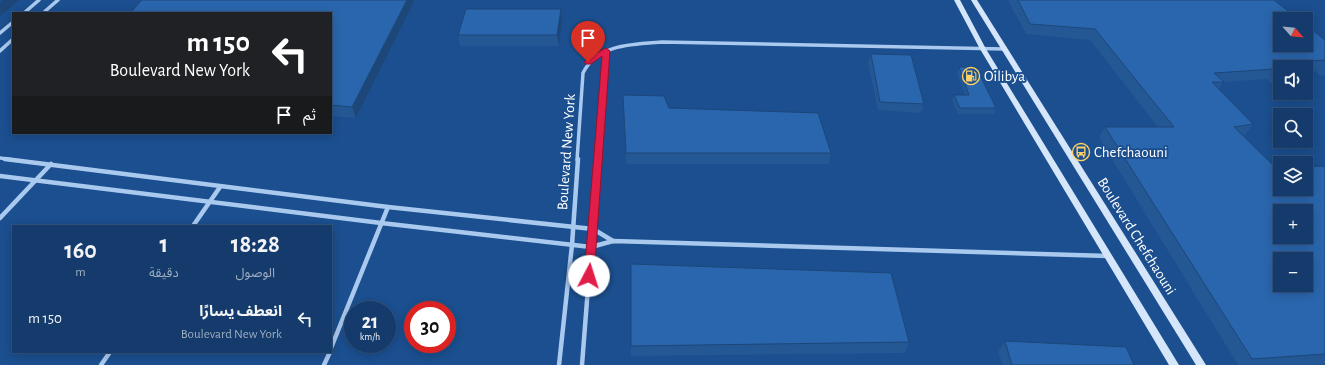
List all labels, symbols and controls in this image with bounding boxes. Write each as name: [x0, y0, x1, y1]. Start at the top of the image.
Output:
north arrow: [1273, 12, 1313, 52]
map controls: [1273, 12, 1313, 292]
pin: [571, 21, 605, 62]
icon: arrive: [577, 27, 599, 49]
icon: left: [264, 28, 316, 80]
text: 150 m: [186, 29, 250, 57]
button: sound: [1273, 60, 1313, 100]
text: Boulevard New York: [110, 62, 250, 80]
fuel station icon: Oilibya: [961, 66, 981, 86]
place label: Oilibya: [984, 69, 1025, 84]
street label: Boulevard New York: [555, 93, 578, 211]
icon: arrive: [273, 104, 295, 126]
text: ثم: [303, 108, 316, 123]
button: search: [1273, 108, 1313, 148]
bus stop icon: Chefchaouni: [1071, 142, 1091, 162]
place label: Chefchaouni: [1094, 145, 1168, 160]
button: layers: [1273, 156, 1313, 196]
street label: Boulevard Chefchaouni: [1094, 175, 1179, 297]
button: +: [1273, 204, 1313, 244]
text: 1: [160, 233, 168, 257]
text: 18:28: [231, 233, 280, 257]
text: 160: [64, 239, 97, 263]
button: −: [1273, 252, 1313, 292]
position arrow: [568, 255, 610, 297]
text: m: [75, 266, 86, 279]
text: دقيقة: [149, 267, 179, 280]
text: الوصول: [236, 267, 275, 280]
speed limit sign: 30: [404, 301, 456, 353]
text: انعطف يسارًا: [199, 304, 282, 319]
icon: left: [294, 308, 316, 330]
text: 150 m: [28, 311, 62, 326]
text: 21: [362, 312, 378, 332]
text: Boulevard New York: [181, 328, 282, 341]
text: km/h: [360, 332, 380, 342]

